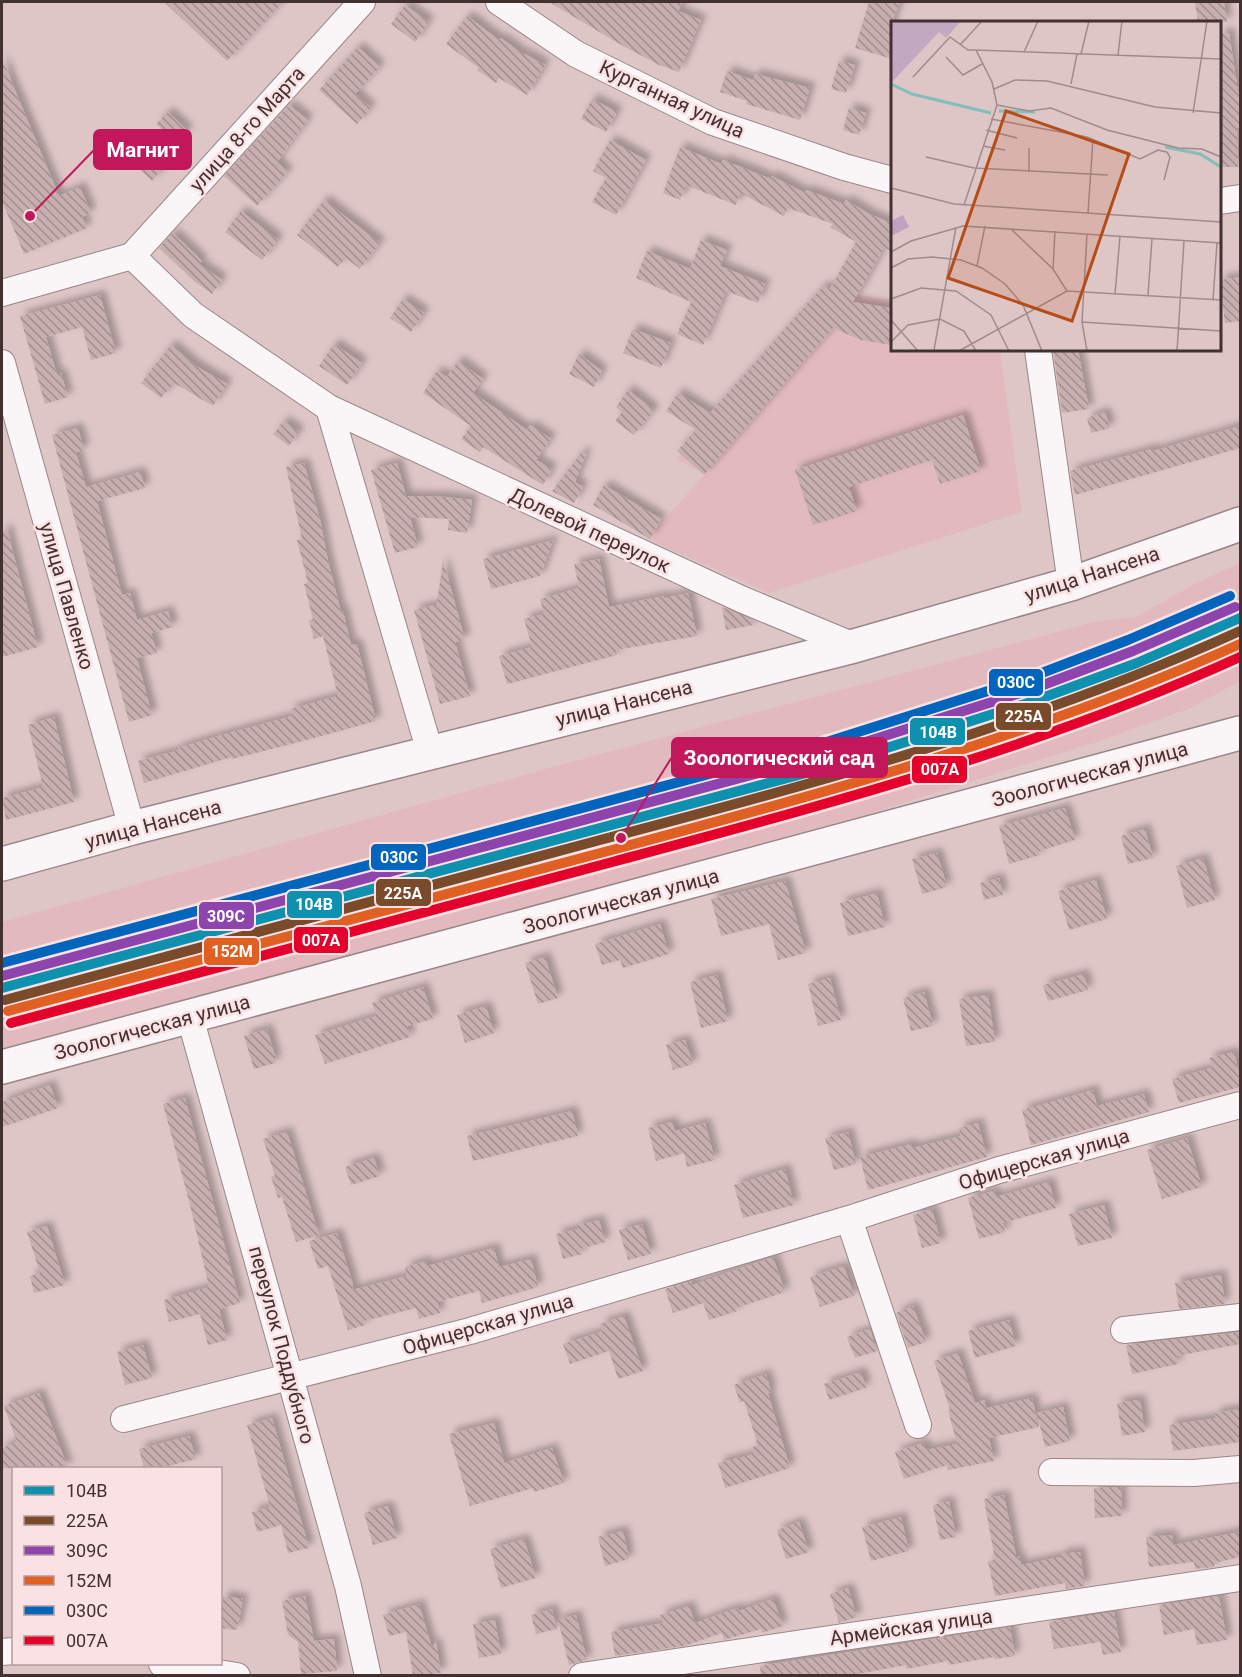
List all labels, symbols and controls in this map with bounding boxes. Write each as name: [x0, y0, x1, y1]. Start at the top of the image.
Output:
inset map: [891, 21, 1221, 351]
street label: Курганная улица: [596, 55, 748, 143]
street label: улица 8-го Марта: [184, 61, 310, 197]
callout: Магнит: [94, 130, 191, 169]
text: Магнит: [107, 138, 180, 162]
street label: Долевой переулок: [506, 482, 674, 578]
street label: улица Павленко: [34, 520, 100, 672]
street label: улица Нансена: [1022, 541, 1162, 607]
line badge: 030C: [988, 668, 1044, 697]
text: 030C: [997, 673, 1035, 692]
street label: улица Нансена: [553, 674, 695, 732]
line badge: 225А: [995, 702, 1052, 731]
text: 225А: [1005, 707, 1043, 726]
line badge: 104В: [909, 717, 966, 746]
text: 104В: [919, 723, 957, 742]
street label: Зоологическая улица: [989, 736, 1191, 812]
callout: Зоологический сад: [672, 738, 887, 777]
text: Зоологический сад: [683, 746, 875, 770]
line badge: 007А: [911, 755, 968, 784]
text: 007А: [921, 760, 959, 779]
street label: улица Нансена: [82, 794, 224, 854]
line badge: 030C: [370, 843, 427, 871]
text: 030C: [380, 848, 418, 867]
street label: Зоологическая улица: [520, 863, 722, 939]
line badge: 225А: [375, 878, 432, 907]
text: 225А: [384, 884, 422, 903]
line badge: 104В: [286, 890, 343, 919]
text: 104В: [295, 895, 333, 914]
line badge: 309С: [198, 901, 255, 930]
text: 309С: [207, 907, 245, 926]
line badge: 007А: [293, 926, 349, 954]
text: 007А: [302, 931, 340, 950]
line badge: 152М: [203, 937, 260, 966]
text: 152М: [211, 942, 253, 961]
street label: Зоологическая улица: [51, 989, 253, 1065]
street label: Офицерская улица: [956, 1123, 1132, 1195]
street label: переулок Поддубного: [244, 1243, 320, 1447]
street label: Офицерская улица: [400, 1288, 576, 1360]
legend: [12, 1467, 222, 1665]
text: 104В: [66, 1480, 108, 1501]
text: 225А: [66, 1510, 108, 1531]
text: 309С: [66, 1540, 108, 1561]
text: 152М: [66, 1570, 112, 1591]
text: 030C: [66, 1600, 108, 1621]
street label: Армейская улица: [828, 1604, 994, 1650]
text: 007А: [66, 1630, 108, 1651]

